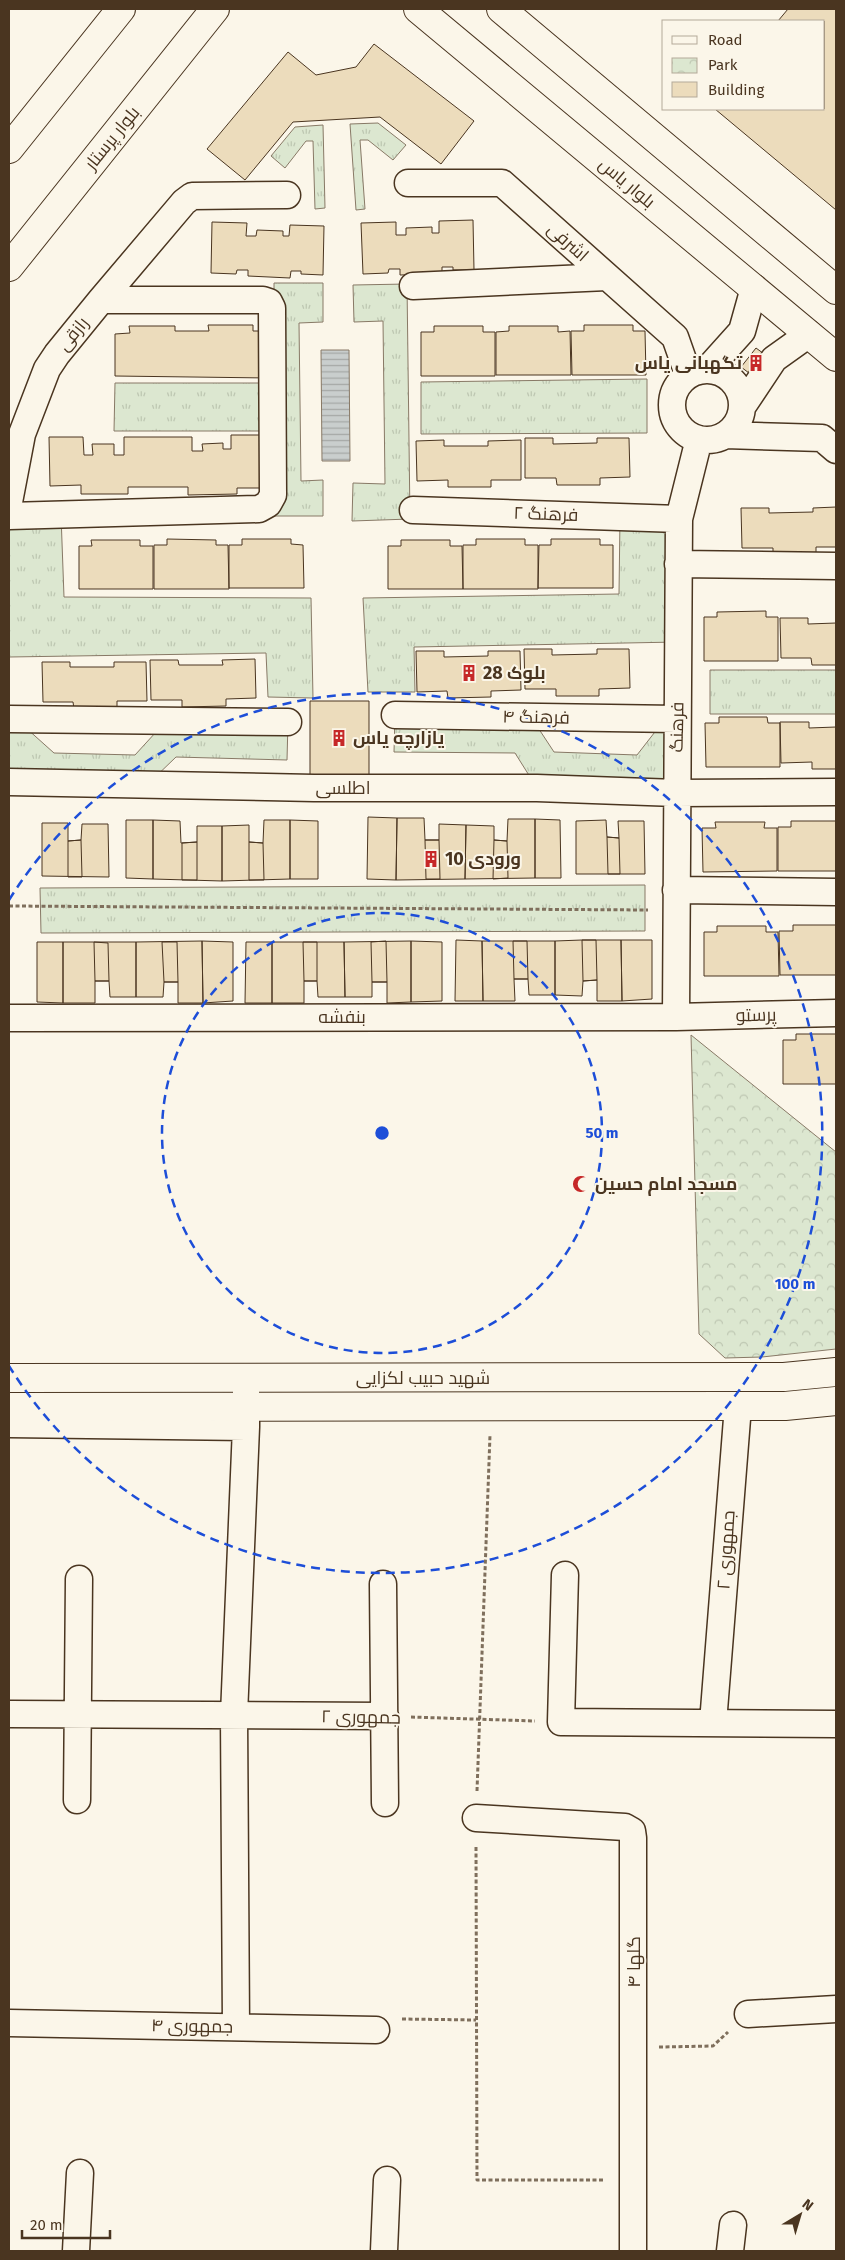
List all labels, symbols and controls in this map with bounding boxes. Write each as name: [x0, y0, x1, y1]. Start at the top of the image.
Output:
legend: [662, 20, 825, 110]
text: Road: [708, 31, 743, 49]
text: Park: [708, 56, 738, 74]
text: Building: [708, 81, 764, 99]
street label: بلوار پرستار: [79, 102, 145, 176]
street label: بلوار یاس: [594, 153, 660, 213]
street label: اشرفی: [543, 218, 593, 266]
street label: رازقی: [53, 312, 93, 356]
place label: تگهبانی یاس: [635, 352, 742, 374]
building icon: تگهبانی یاس: [746, 353, 766, 373]
street label: فرهنگ ۲: [513, 502, 579, 526]
place label: بلوک 28: [483, 662, 546, 684]
building icon: بلوک 28: [459, 663, 479, 683]
street label: فرهنگ: [666, 701, 688, 753]
street label: فرهنگ ۴: [502, 705, 570, 729]
place label: یازارچه یاس: [353, 727, 445, 750]
building icon: یازارچه یاس: [329, 728, 349, 748]
street label: اطلسی: [315, 777, 371, 799]
place label: ورودی 10: [445, 848, 521, 870]
building icon: ورودی 10: [421, 849, 441, 869]
street label: پرستو: [735, 1004, 777, 1027]
street label: بنفشه: [318, 1006, 366, 1028]
centre of rings: [373, 1124, 391, 1142]
text: 50 m: [585, 1124, 619, 1142]
place label: مسجد امام حسین: [595, 1173, 737, 1196]
mosque icon: مسجد امام حسین: [571, 1174, 591, 1194]
text: 100 m: [775, 1275, 815, 1293]
street label: شهید حبیب لکزایی: [356, 1367, 490, 1389]
street label: جمهوری ۲: [712, 1510, 740, 1590]
street label: جمهوری ۲: [321, 1705, 401, 1729]
street label: گلها ۴: [623, 1936, 645, 1988]
street label: جمهوری ۴: [151, 2014, 233, 2038]
north arrow: [775, 2190, 825, 2240]
text: N: [799, 2196, 817, 2215]
scale bar: [22, 2208, 110, 2240]
text: 20 m: [30, 2216, 63, 2234]

